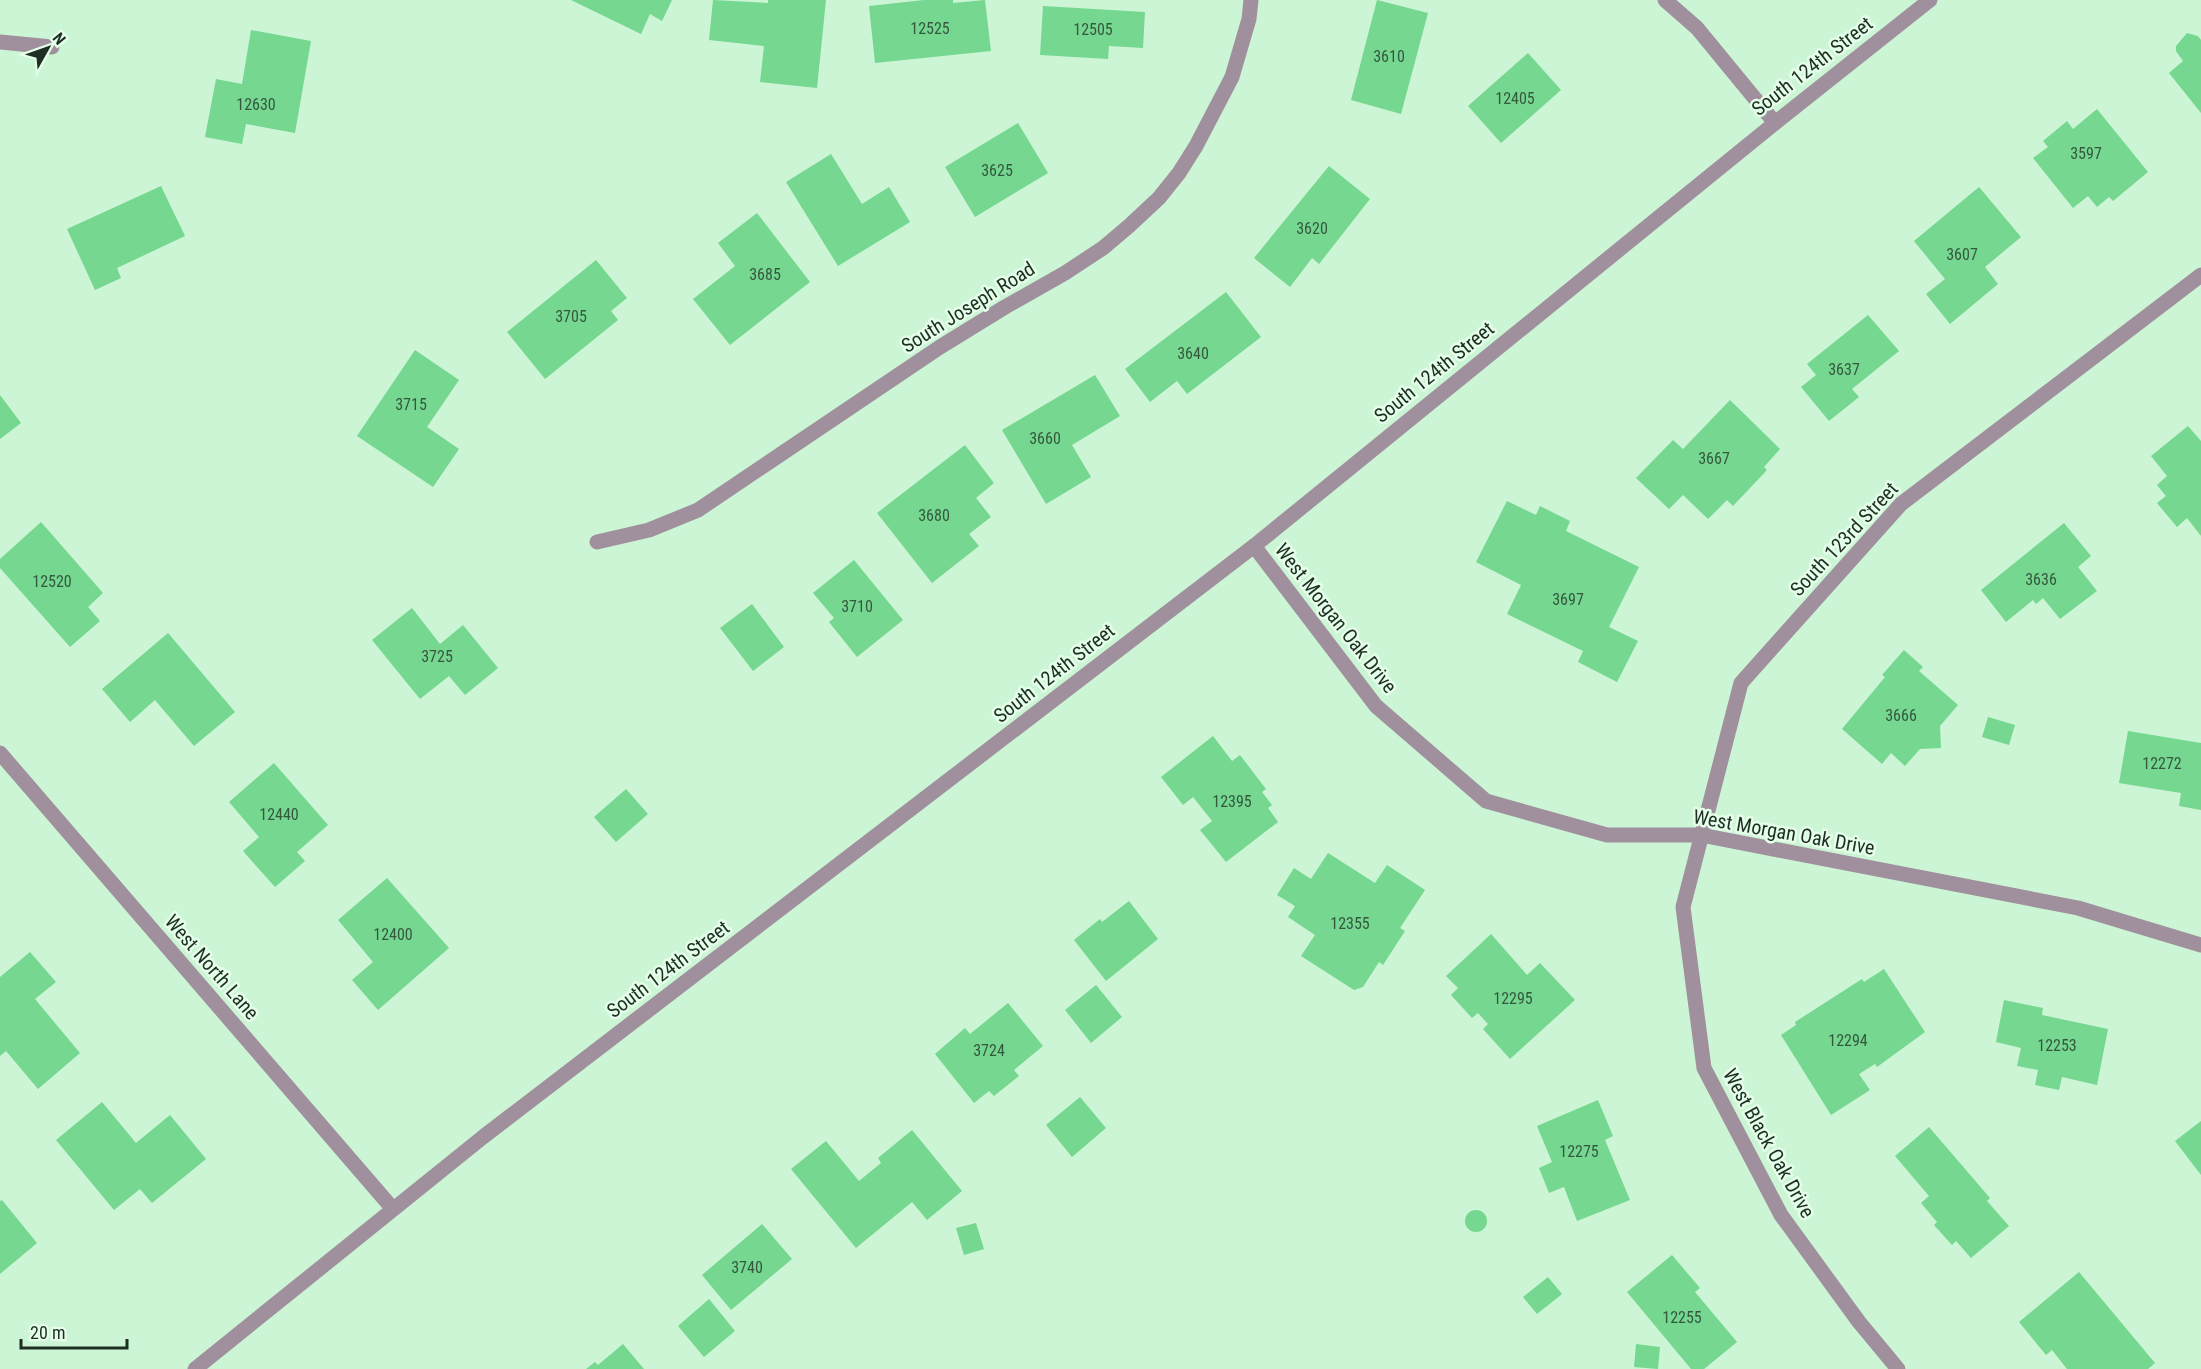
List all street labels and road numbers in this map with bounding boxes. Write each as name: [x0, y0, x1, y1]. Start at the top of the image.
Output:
street label: South 124th Street: [1747, 11, 1877, 121]
street label: South Joseph Road: [897, 256, 1039, 358]
street label: South 124th Street: [1369, 316, 1499, 428]
street label: South 123rd Street: [1785, 477, 1903, 601]
street label: West Morgan Oak Drive: [1270, 538, 1402, 698]
street label: South 124th Street: [989, 618, 1119, 728]
street label: West Morgan Oak Drive: [1691, 804, 1877, 860]
street label: West North Lane: [160, 910, 264, 1024]
street label: South 124th Street: [602, 915, 734, 1023]
street label: West Black Oak Drive: [1718, 1064, 1820, 1222]

